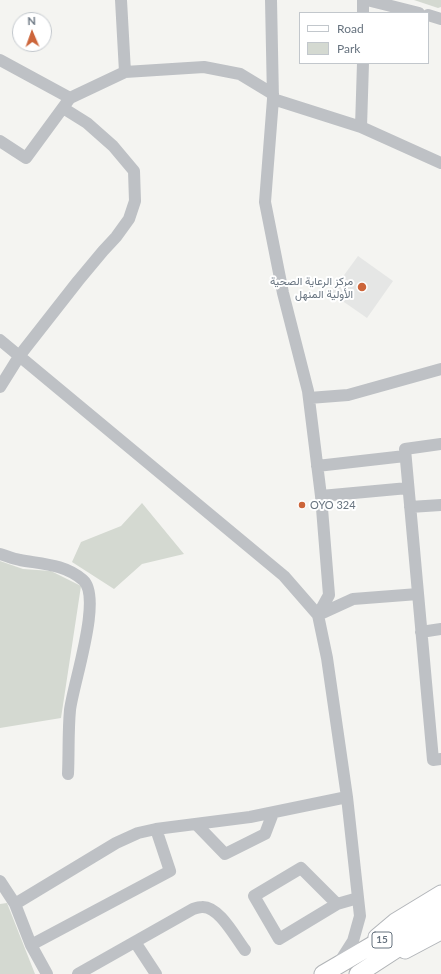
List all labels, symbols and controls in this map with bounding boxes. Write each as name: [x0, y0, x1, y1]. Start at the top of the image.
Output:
north arrow: [12, 12, 52, 52]
legend: [299, 12, 429, 64]
text: N: [27, 14, 36, 27]
text: Road: [337, 21, 364, 36]
text: Park: [337, 41, 360, 56]
place label: مركز الرعاية الصحية الأولية المنهل: [270, 274, 353, 300]
marker: مركز الرعاية الصحية الأولية المنهل: [356, 281, 368, 293]
place label: OYO 324: [310, 498, 356, 512]
marker: OYO 324: [297, 500, 307, 510]
road number: 15: [372, 932, 392, 948]

